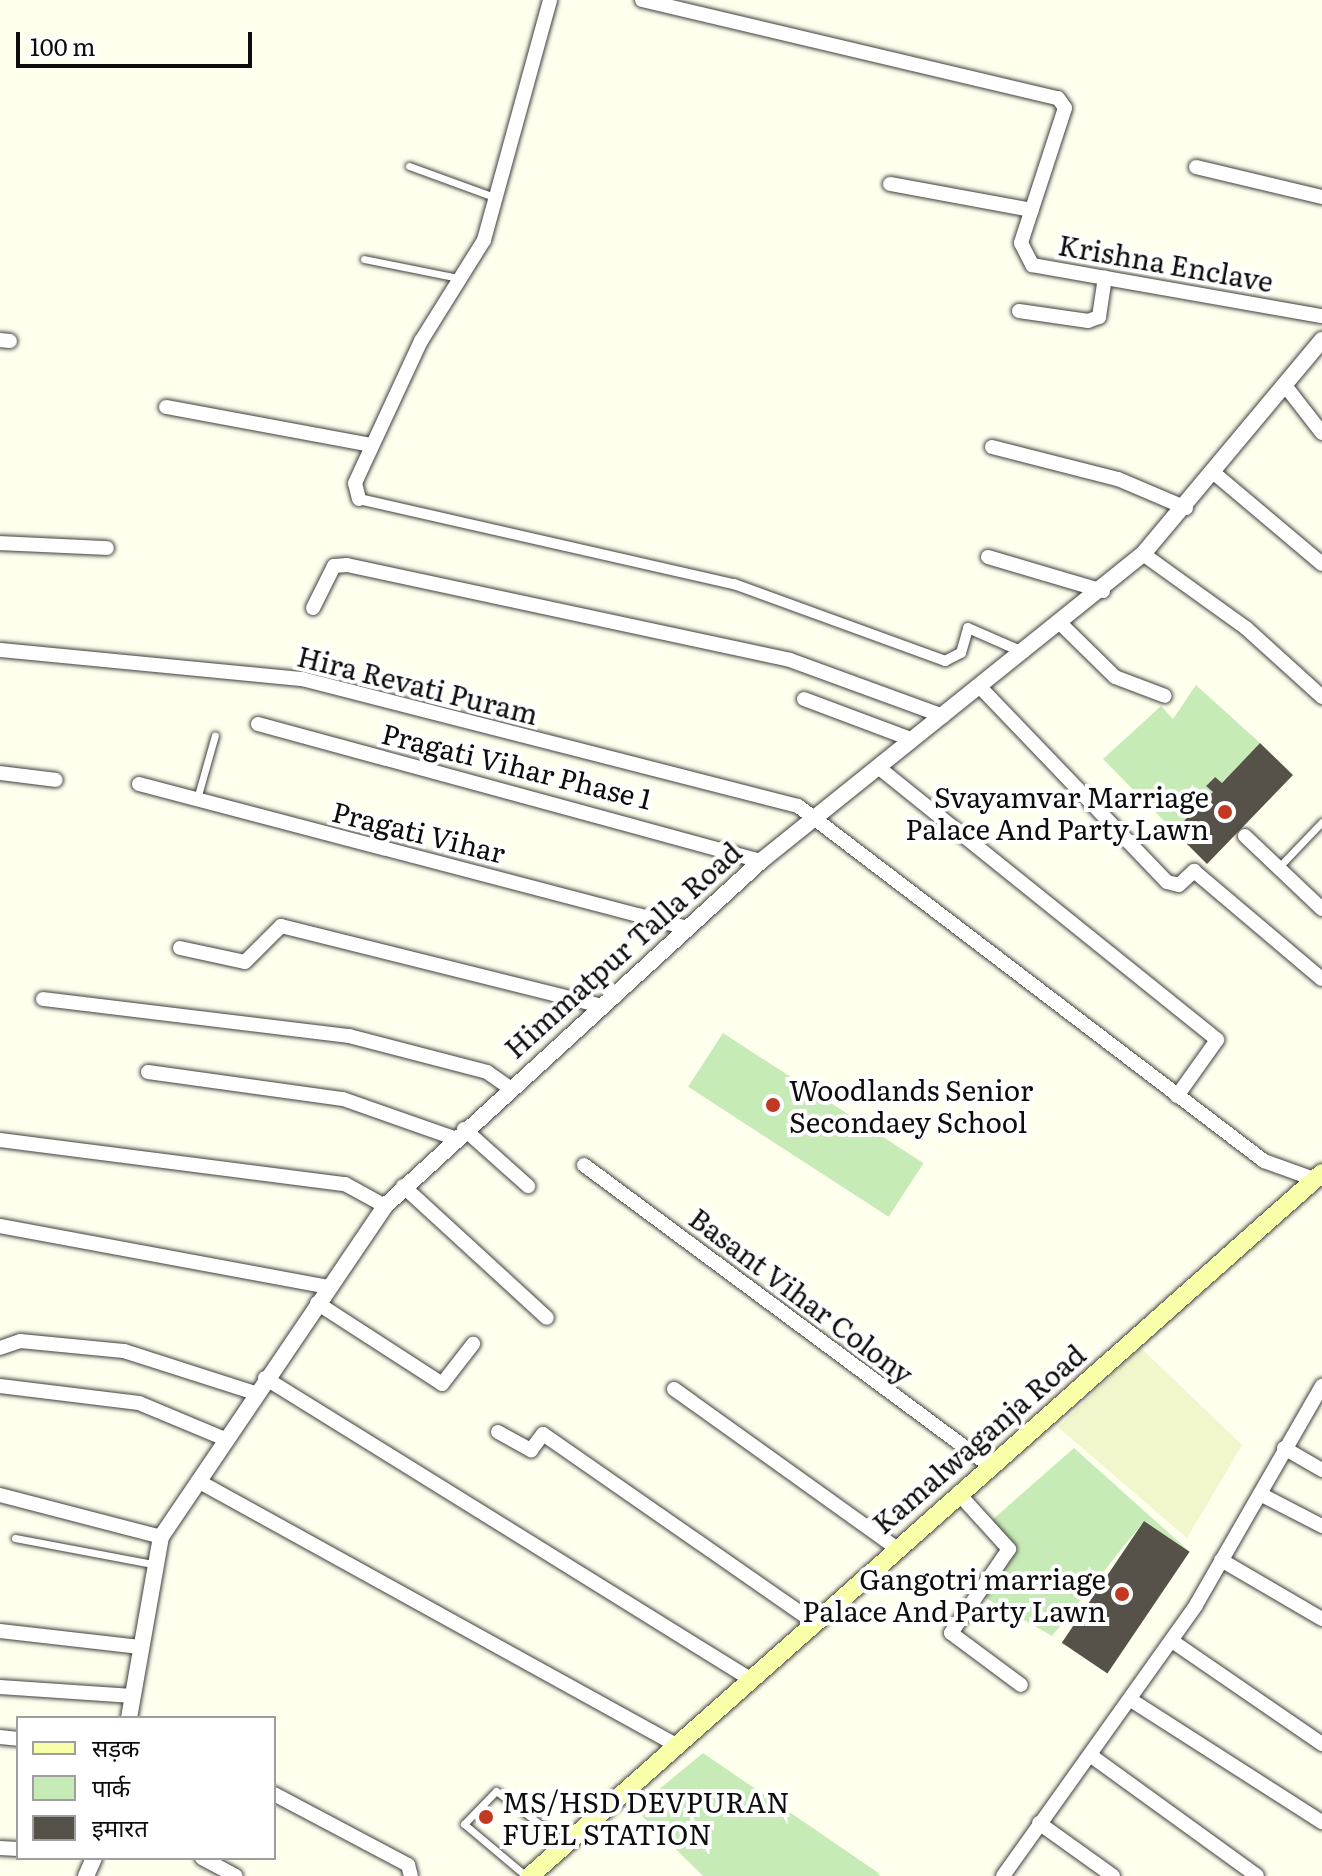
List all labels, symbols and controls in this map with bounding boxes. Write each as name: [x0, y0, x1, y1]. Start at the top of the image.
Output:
scale bar: [20, 16, 256, 66]
text: 100 m: [30, 28, 96, 63]
street label: Krishna Enclave: [1056, 227, 1276, 297]
street label: Hira Revati Puram: [294, 638, 542, 730]
street label: Pragati Vihar Phase 1: [378, 715, 656, 815]
place label: Svayamvar Marriage Palace And Party Lawn: [905, 779, 1209, 845]
street label: Pragati Vihar: [329, 793, 509, 869]
marker: Svayamvar Marriage Palace And Party Lawn: [1216, 803, 1234, 821]
street label: Himmatpur Talla Road: [497, 834, 747, 1064]
place label: Woodlands Senior Secondaey School: [789, 1072, 1033, 1138]
marker: Woodlands Senior Secondaey School: [764, 1096, 782, 1114]
street label: Basant Vihar Colony: [684, 1200, 920, 1390]
street label: Kamalwaganja Road: [865, 1337, 1091, 1539]
place label: Gangotri marriage Palace And Party Lawn: [802, 1561, 1106, 1627]
marker: Gangotri marriage Palace And Party Lawn: [1113, 1585, 1131, 1603]
legend: [16, 1716, 276, 1860]
text: सड़क: [92, 1729, 140, 1764]
text: पार्क: [92, 1769, 130, 1804]
place label: MS/HSD DEVPURAN FUEL STATION: [502, 1784, 790, 1850]
marker: MS/HSD DEVPURAN FUEL STATION: [477, 1808, 495, 1826]
text: इमारत: [92, 1809, 148, 1844]

